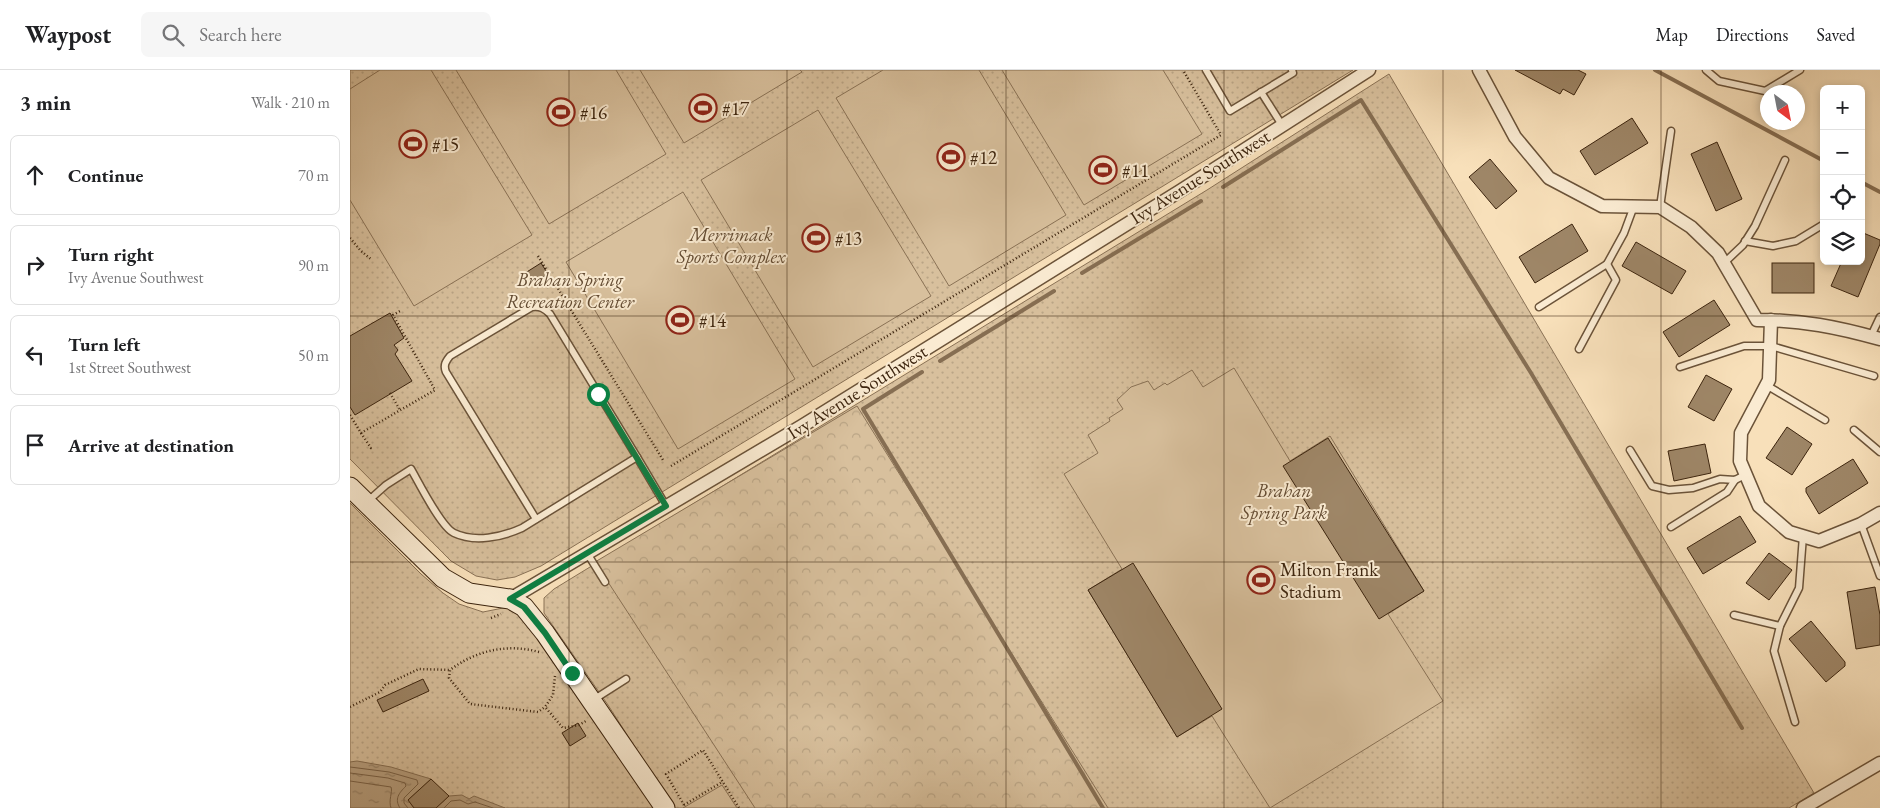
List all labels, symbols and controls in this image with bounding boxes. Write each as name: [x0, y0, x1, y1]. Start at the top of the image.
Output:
search box: [141, 12, 491, 57]
text: Waypost: [25, 19, 111, 50]
icon: search: [159, 21, 187, 49]
text: Search here: [199, 22, 282, 47]
text: Map: [1656, 23, 1688, 46]
text: Directions: [1716, 23, 1788, 46]
text: Saved: [1816, 23, 1855, 46]
north arrow: [1760, 85, 1805, 130]
map controls: [1820, 85, 1865, 265]
button: +: [1820, 85, 1865, 130]
text: 3 min: [20, 89, 71, 116]
text: Walk · 210 m: [251, 92, 330, 113]
sports icon: #17: [688, 93, 718, 123]
place label: #17: [722, 96, 750, 121]
sports icon: #16: [546, 97, 576, 127]
place label: #16: [580, 100, 607, 125]
street label: Ivy Avenue Southwest: [1125, 124, 1275, 230]
sports icon: #15: [398, 129, 428, 159]
button: −: [1820, 130, 1865, 175]
place label: #15: [432, 132, 459, 157]
sports icon: #12: [936, 142, 966, 172]
place label: #12: [970, 145, 997, 170]
sports icon: #11: [1088, 155, 1118, 185]
place label: #11: [1122, 158, 1149, 183]
icon: ahead: [21, 161, 49, 189]
text: Continue: [68, 163, 143, 188]
text: 70 m: [298, 165, 329, 186]
button: locate: [1820, 175, 1865, 220]
button: layers: [1820, 220, 1865, 265]
park label: Merrimack Sports Complex: [676, 222, 786, 269]
sports icon: #13: [801, 223, 831, 253]
place label: #13: [835, 226, 862, 251]
text: Turn right: [68, 242, 154, 267]
icon: right: [21, 251, 49, 279]
text: 90 m: [298, 255, 329, 276]
text: Ivy Avenue Southwest: [68, 267, 203, 288]
park label: Brahan Spring Recreation Center: [506, 267, 635, 314]
sports icon: #14: [665, 305, 695, 335]
place label: #14: [699, 308, 727, 333]
text: Turn left: [68, 332, 140, 357]
street label: Ivy Avenue Southwest: [782, 339, 932, 445]
icon: left: [21, 341, 49, 369]
text: 50 m: [298, 345, 329, 366]
text: 1st Street Southwest: [68, 357, 191, 378]
route start: [587, 383, 610, 406]
icon: arrive: [21, 431, 49, 459]
text: Arrive at destination: [68, 433, 234, 458]
park label: Brahan Spring Park: [1240, 478, 1327, 525]
place label: Milton Frank Stadium: [1280, 557, 1379, 604]
sports icon: Milton Frank Stadium: [1246, 565, 1276, 595]
route end: [561, 662, 584, 685]

